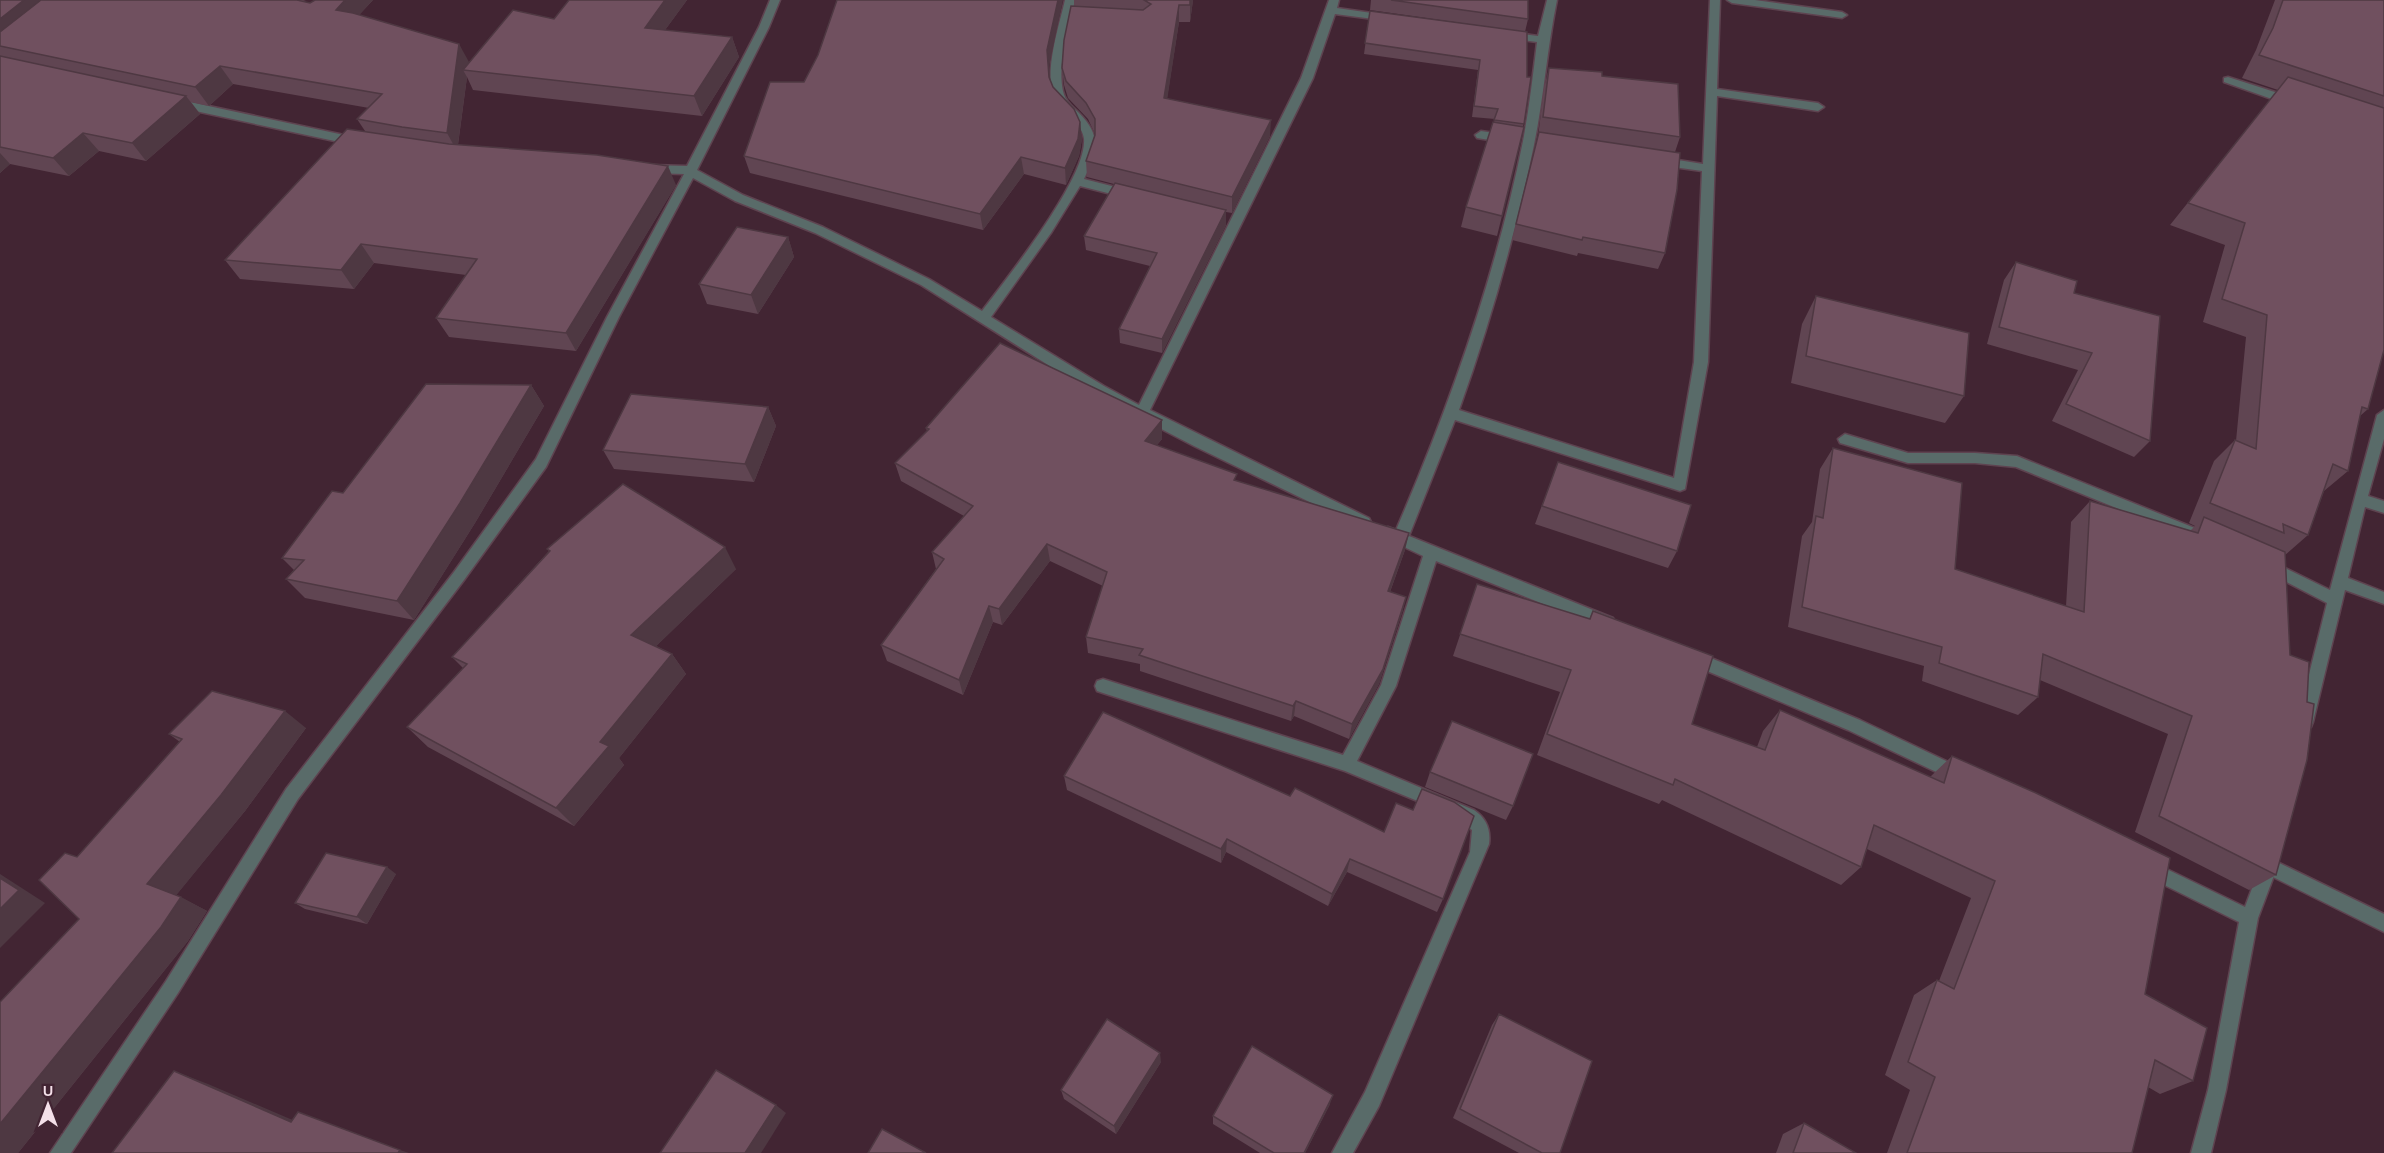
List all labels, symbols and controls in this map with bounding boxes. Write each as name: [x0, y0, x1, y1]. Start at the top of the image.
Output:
north arrow: [18, 1075, 78, 1135]
text: U: [42, 1081, 54, 1100]

